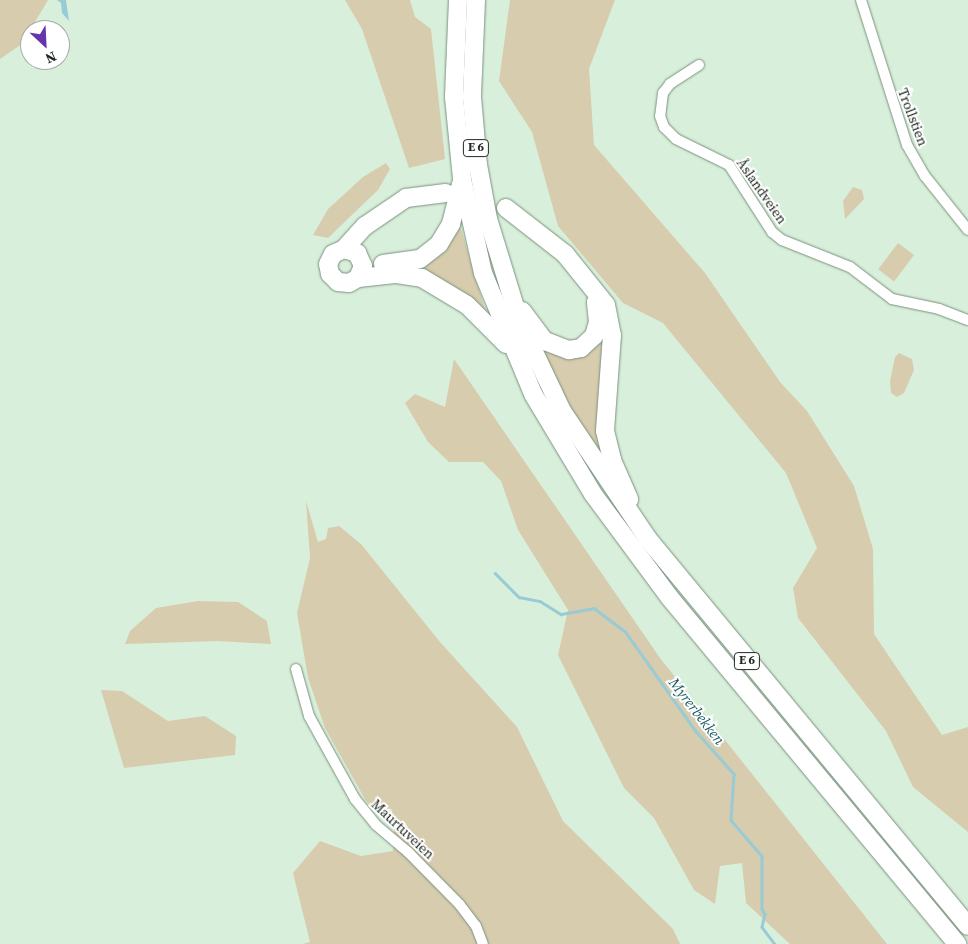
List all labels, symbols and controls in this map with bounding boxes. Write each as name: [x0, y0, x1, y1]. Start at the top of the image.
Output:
north arrow: [20, 20, 70, 70]
text: N: [42, 46, 60, 69]
street label: Trollstien: [894, 86, 932, 148]
road number: E 6: [462, 138, 490, 158]
street label: Åslandveien: [733, 155, 791, 227]
road number: E 6: [733, 651, 761, 670]
water label: Myrerbekken: [665, 674, 729, 748]
street label: Maurtuveien: [368, 796, 438, 862]

